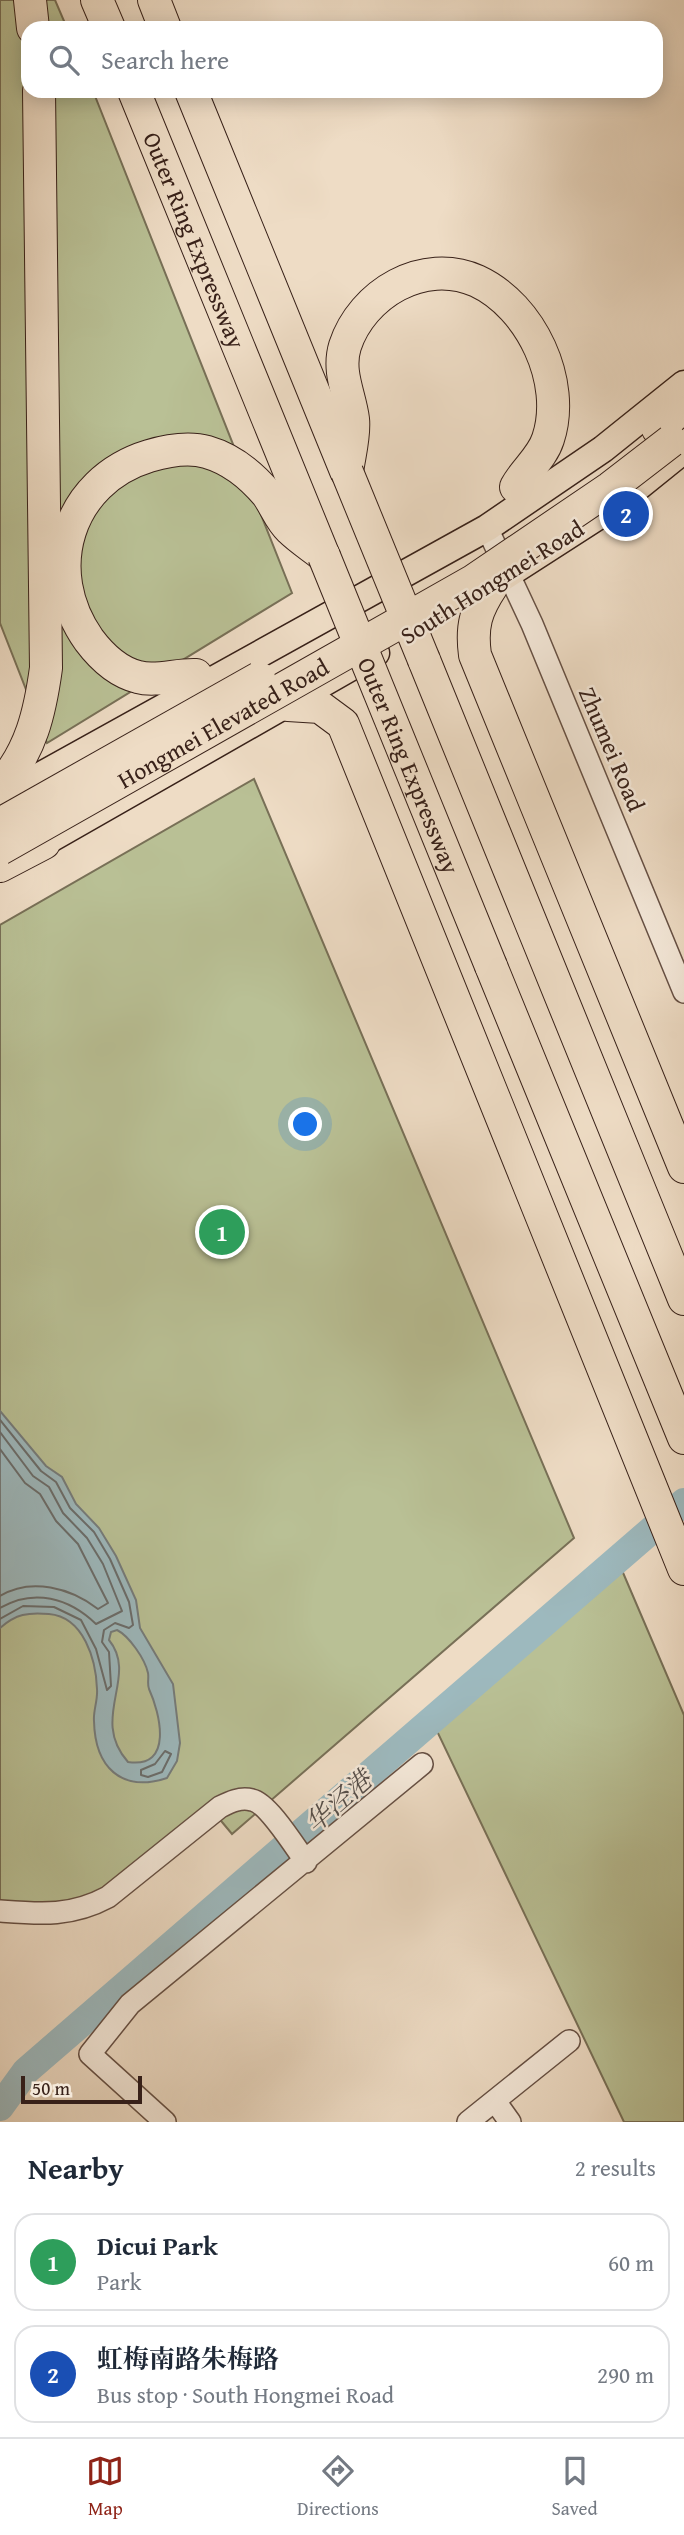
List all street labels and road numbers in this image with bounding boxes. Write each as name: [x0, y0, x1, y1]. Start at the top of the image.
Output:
street label: Outer Ring Expressway: [135, 127, 255, 354]
street label: South Hongmei Road: [393, 511, 591, 653]
street label: Hongmei Elevated Road: [111, 649, 335, 797]
street label: Outer Ring Expressway: [349, 652, 469, 879]
street label: Zhumei Road: [570, 681, 654, 817]

